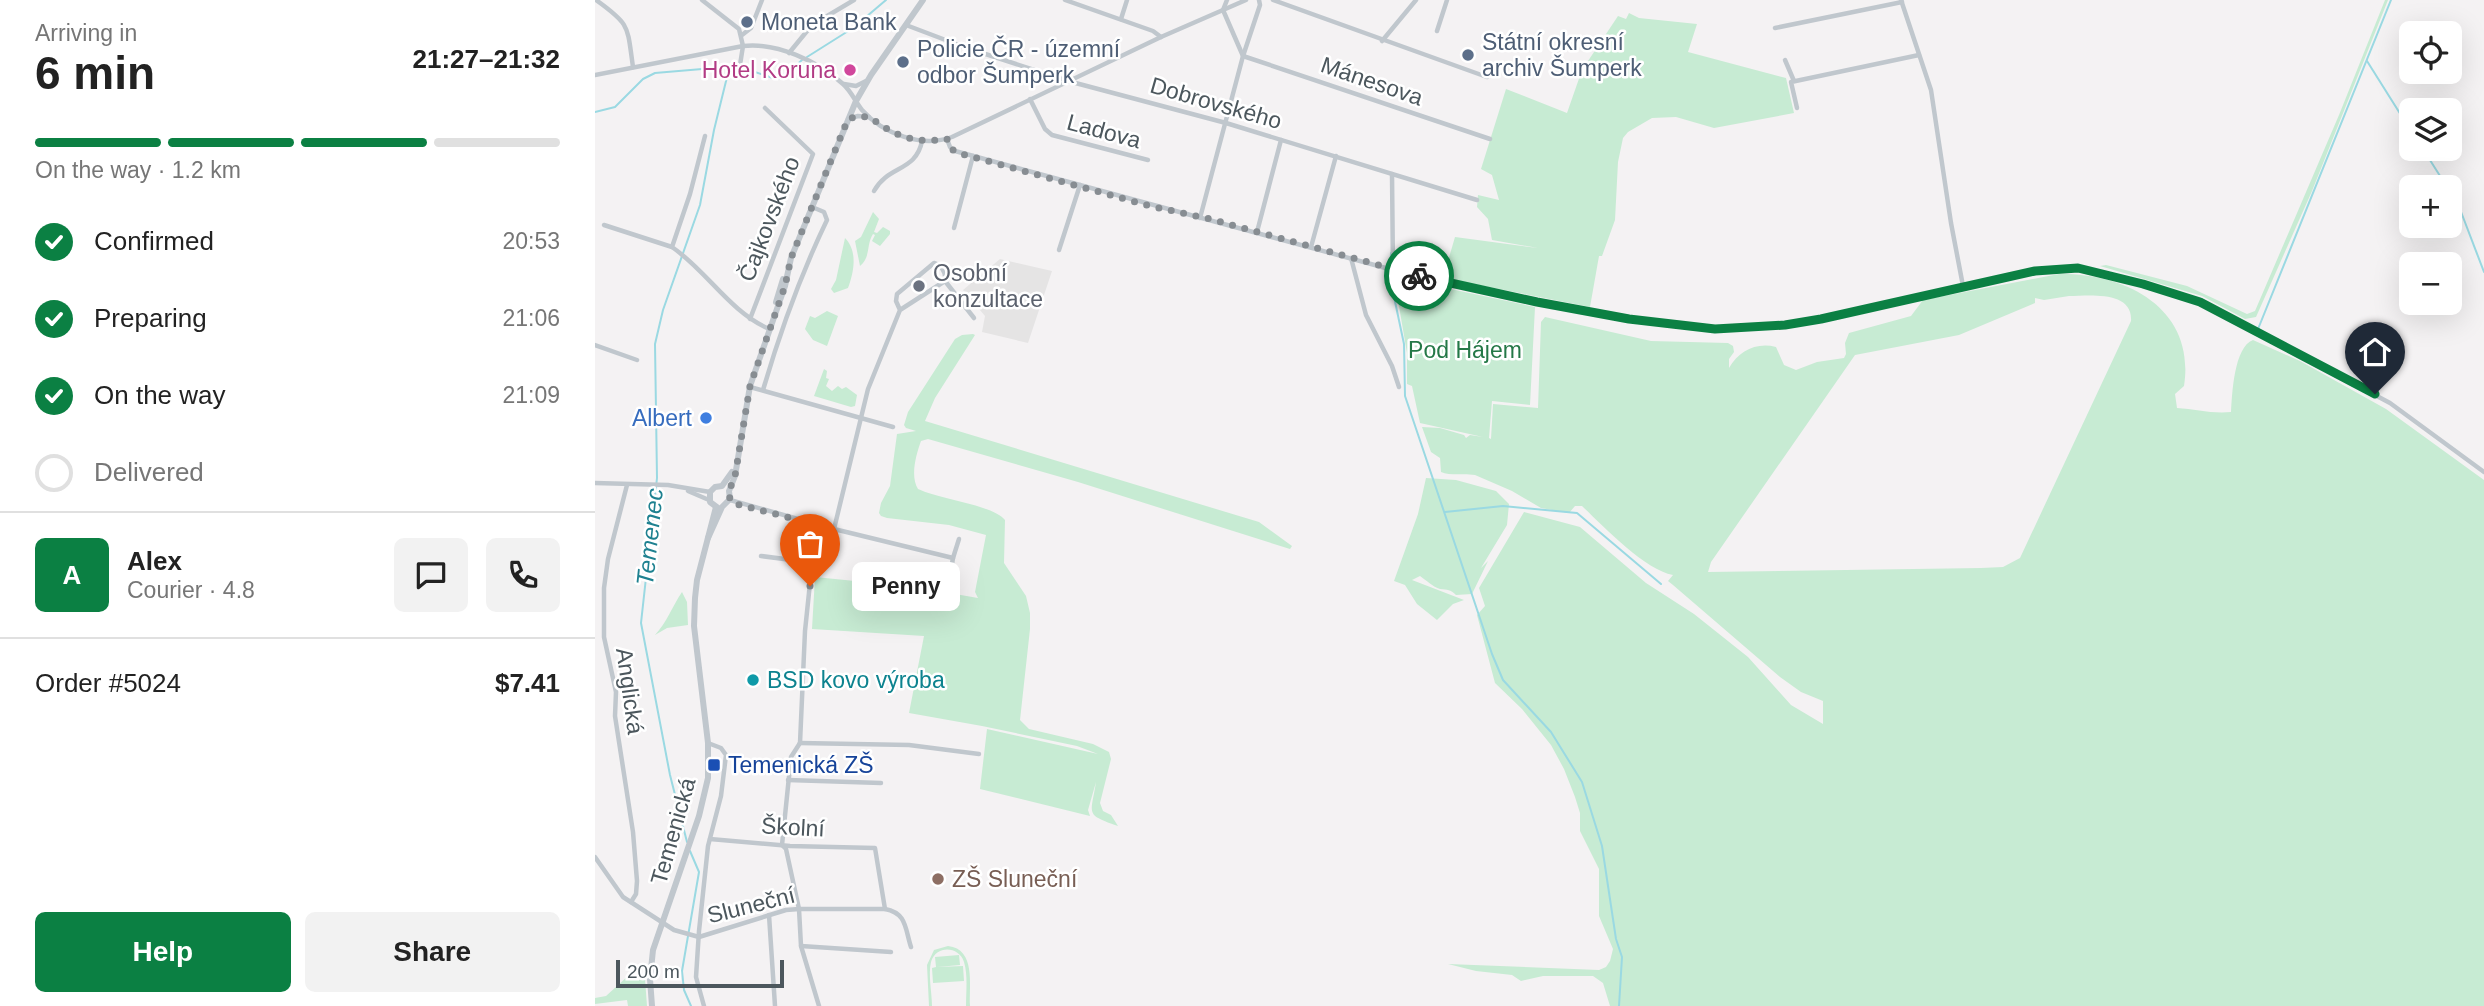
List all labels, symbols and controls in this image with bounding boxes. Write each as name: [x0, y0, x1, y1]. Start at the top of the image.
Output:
place label: Moneta Bank: [761, 9, 897, 35]
marker: Moneta Bank: [739, 14, 755, 30]
text: Arriving in: [35, 20, 137, 46]
map controls: [2399, 21, 2462, 315]
button: locate: [2399, 21, 2462, 84]
place label: Státní okresní archiv Šumperk: [1482, 29, 1642, 81]
place label: Policie ČR - územní odbor Šumperk: [917, 35, 1121, 88]
text: 21:27–21:32: [413, 44, 560, 74]
text: 6 min: [35, 47, 155, 99]
marker: Státní okresní archiv Šumperk: [1460, 47, 1476, 63]
street label: Mánesova: [1318, 51, 1427, 111]
marker: Policie ČR - územní odbor Šumperk: [895, 54, 911, 70]
place label: Hotel Koruna: [702, 57, 836, 83]
marker: Hotel Koruna: [842, 62, 858, 78]
street label: Dobrovského: [1147, 72, 1285, 134]
button: layers: [2399, 98, 2462, 161]
street label: Ladova: [1064, 109, 1144, 153]
street label: Čajkovského: [732, 153, 805, 285]
text: On the way · 1.2 km: [35, 157, 241, 183]
button: +: [2399, 175, 2462, 238]
icon: check: [35, 223, 73, 261]
text: Confirmed: [94, 226, 214, 256]
text: 20:53: [502, 228, 560, 254]
courier: [1384, 241, 1454, 311]
button: −: [2399, 252, 2462, 315]
icon: bike: [1400, 257, 1438, 295]
place label: Osobní konzultace: [933, 260, 1043, 312]
marker: Osobní konzultace: [911, 278, 927, 294]
icon: check: [35, 300, 73, 338]
text: Preparing: [94, 303, 207, 333]
text: 21:06: [502, 305, 560, 331]
pin: [2345, 322, 2405, 394]
icon: home: [2356, 333, 2394, 371]
park label: Pod Hájem: [1408, 337, 1522, 363]
icon: check: [35, 377, 73, 415]
text: On the way: [94, 380, 226, 410]
text: 21:09: [502, 382, 560, 408]
place label: Albert: [632, 405, 693, 431]
marker: Albert: [698, 410, 714, 426]
text: Delivered: [94, 457, 204, 487]
water label: Temenec: [631, 487, 668, 587]
pin: [780, 514, 840, 586]
icon: bag: [791, 525, 829, 563]
button: chat: [394, 538, 468, 612]
button: phone: [486, 538, 560, 612]
text: Alex: [127, 546, 182, 576]
text: A: [63, 560, 81, 590]
callout: Penny: [852, 562, 961, 610]
text: Penny: [871, 573, 941, 599]
text: Courier · 4.8: [127, 577, 255, 603]
street label: Anglická: [611, 646, 649, 736]
place label: BSD kovo výroba: [767, 667, 945, 693]
text: Order #5024: [35, 668, 181, 698]
text: $7.41: [495, 668, 560, 698]
marker: BSD kovo výroba: [745, 672, 761, 688]
place label: Temenická ZŠ: [728, 751, 874, 778]
marker: Temenická ZŠ: [706, 757, 722, 773]
street label: Temenická: [645, 774, 701, 887]
street label: Školní: [760, 811, 826, 842]
place label: ZŠ Sluneční: [952, 865, 1078, 892]
marker: ZŠ Sluneční: [930, 871, 946, 887]
street label: Sluneční: [704, 881, 798, 928]
button: Help: [35, 912, 291, 992]
button: Share: [305, 912, 560, 992]
scale bar: [616, 957, 784, 989]
text: 200 m: [627, 961, 680, 982]

